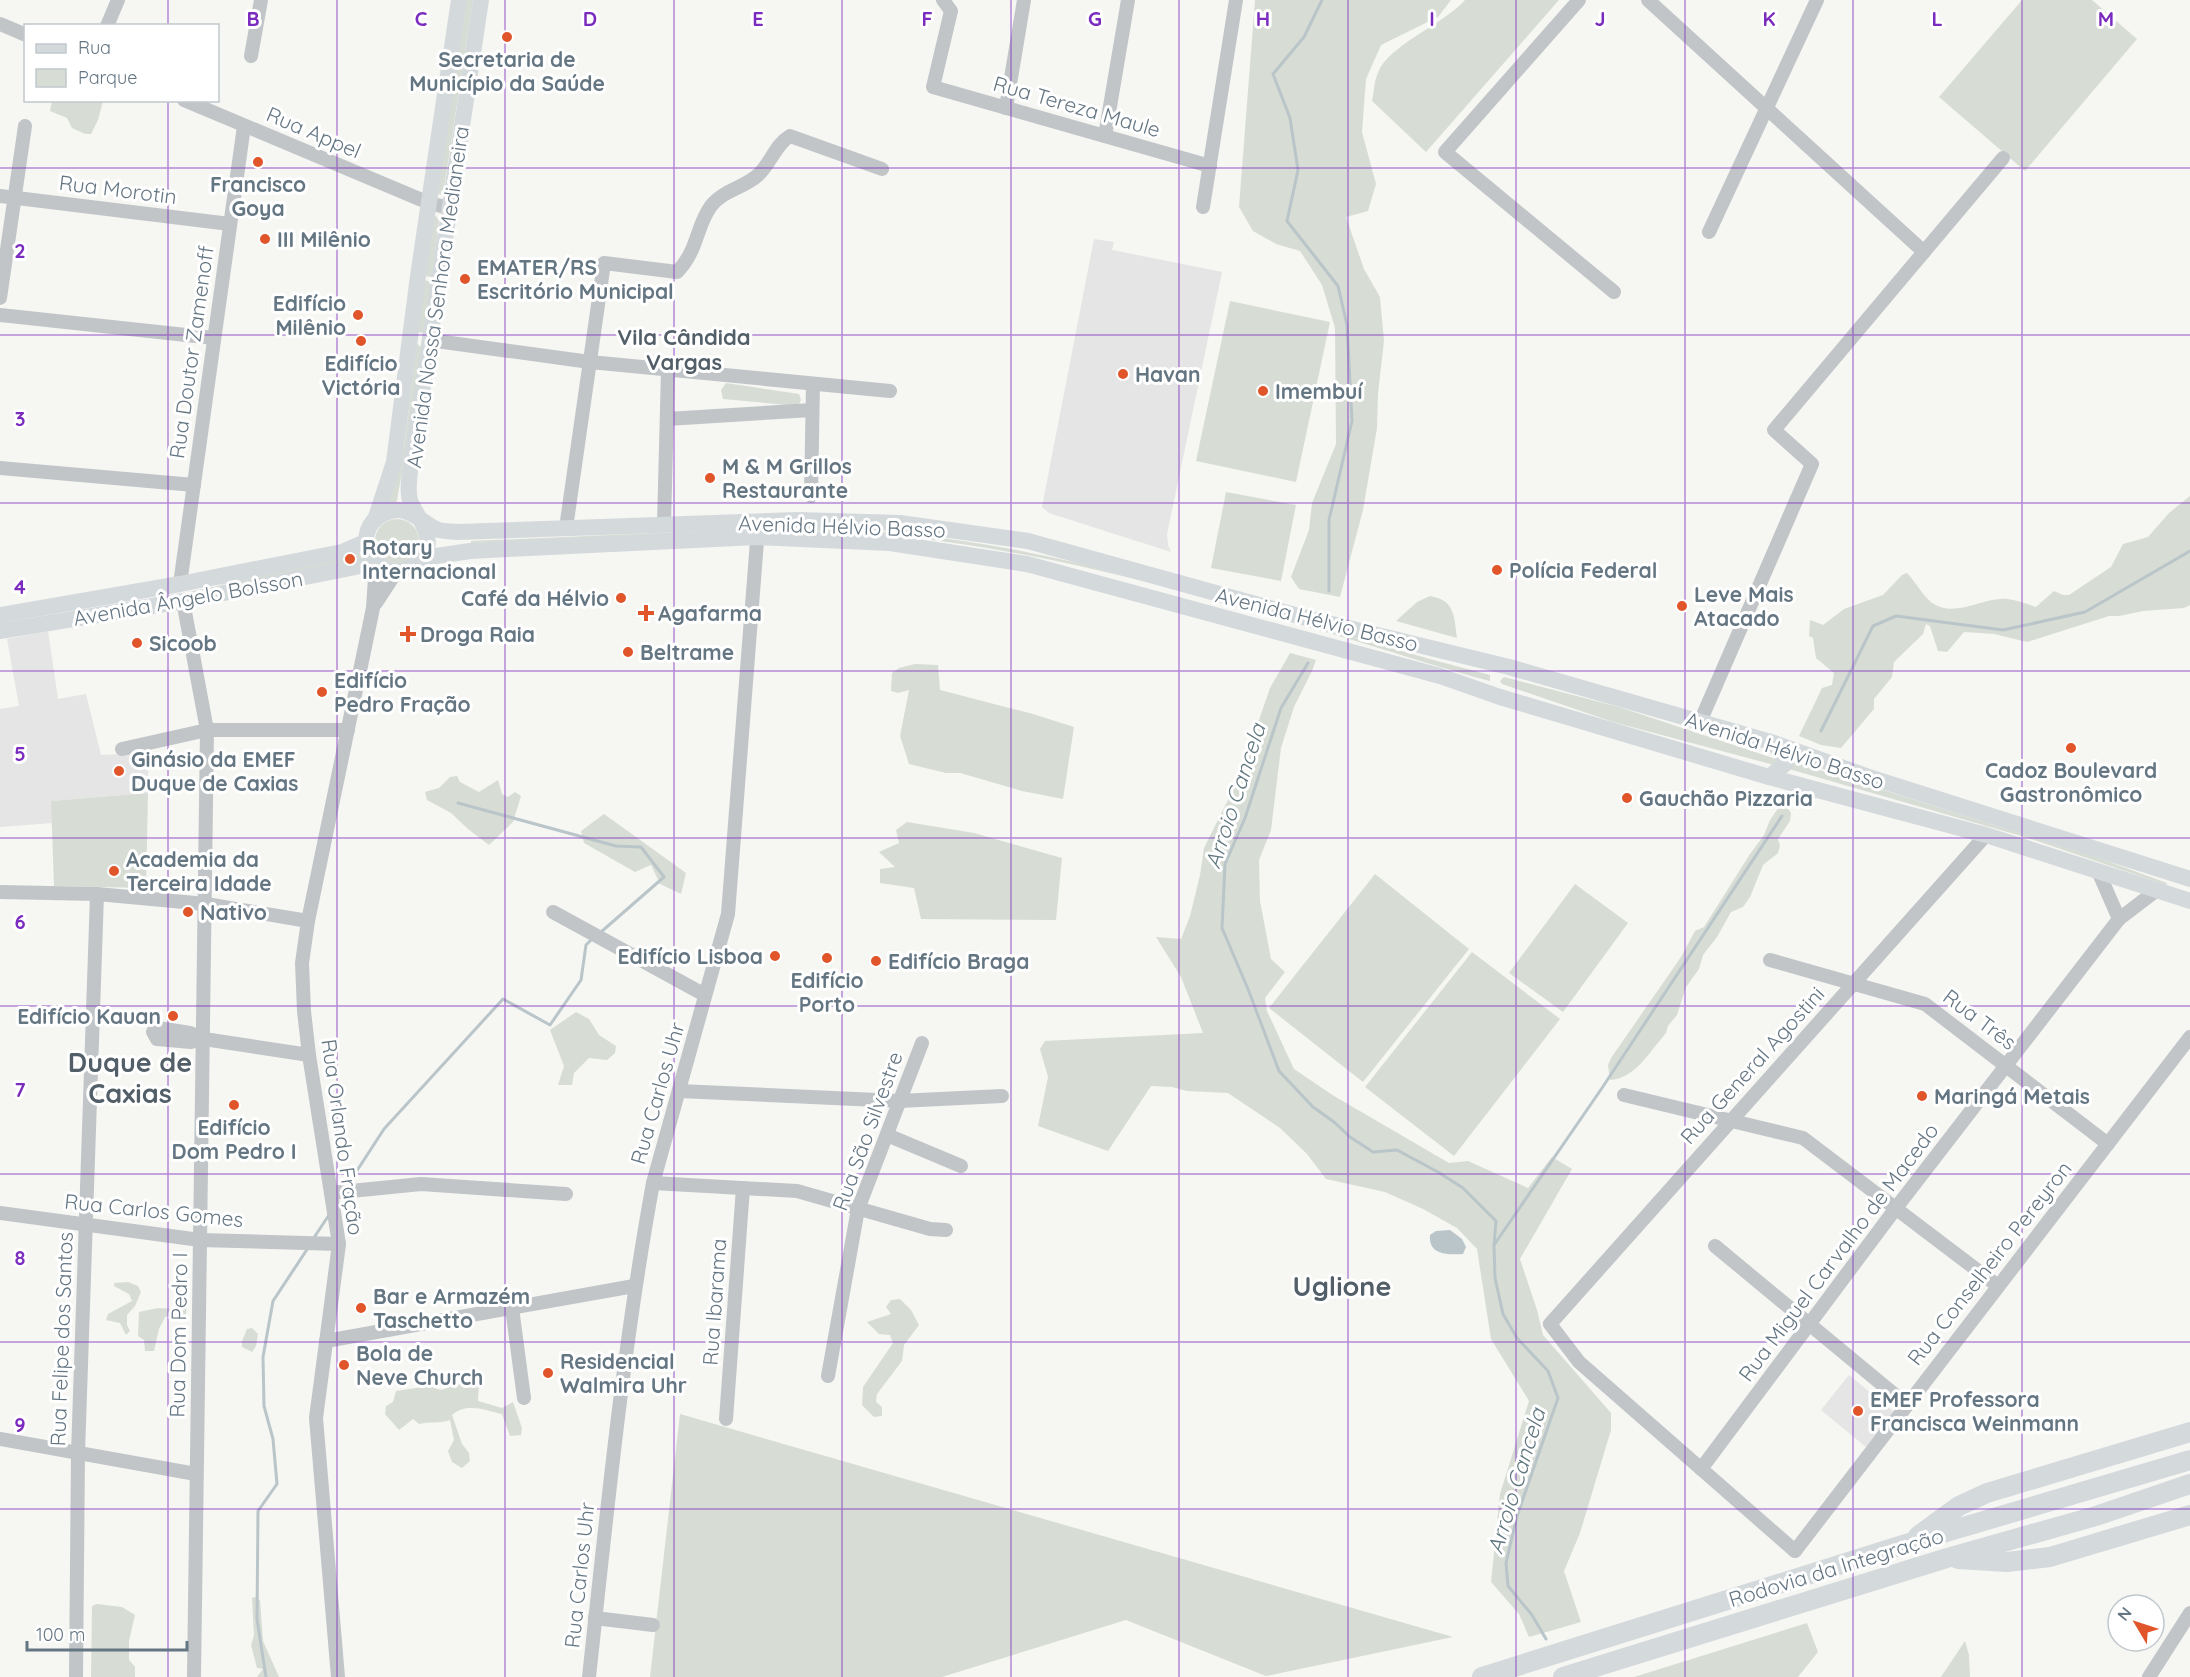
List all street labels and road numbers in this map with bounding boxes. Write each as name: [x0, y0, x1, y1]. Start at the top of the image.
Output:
street label: Rua Tereza Maule: [990, 70, 1164, 142]
street label: Rua Appel: [263, 100, 365, 164]
street label: Avenida Nossa Senhora Medianeira: [400, 124, 474, 470]
street label: Rua Morotin: [58, 169, 178, 209]
street label: Rua Doutor Zamenoff: [163, 244, 219, 460]
street label: Avenida Hélvio Basso: [738, 509, 946, 543]
street label: Avenida Ângelo Bolsson: [71, 565, 305, 631]
street label: Avenida Hélvio Basso: [1213, 581, 1421, 657]
street label: Avenida Hélvio Basso: [1682, 706, 1888, 794]
street label: Rua General Agostini: [1674, 981, 1830, 1149]
street label: Rua Três: [1938, 983, 2022, 1055]
street label: Rua Carlos Uhr: [624, 1019, 690, 1167]
street label: Rua Orlando Fração: [316, 1037, 370, 1237]
street label: Rua São Silvestre: [826, 1048, 908, 1214]
street label: Rua Miguel Carvalho de Macedo: [1732, 1118, 1944, 1386]
street label: Rua Conselheiro Pereyron: [1901, 1156, 2077, 1370]
street label: Rua Carlos Gomes: [63, 1188, 245, 1232]
street label: Rua Felipe dos Santos: [44, 1231, 78, 1447]
street label: Rua Ibarama: [697, 1238, 731, 1366]
street label: Rua Dom Pedro I: [164, 1252, 192, 1418]
street label: Rua Carlos Uhr: [558, 1501, 600, 1649]
street label: Rodovia da Integração: [1725, 1522, 1947, 1612]

